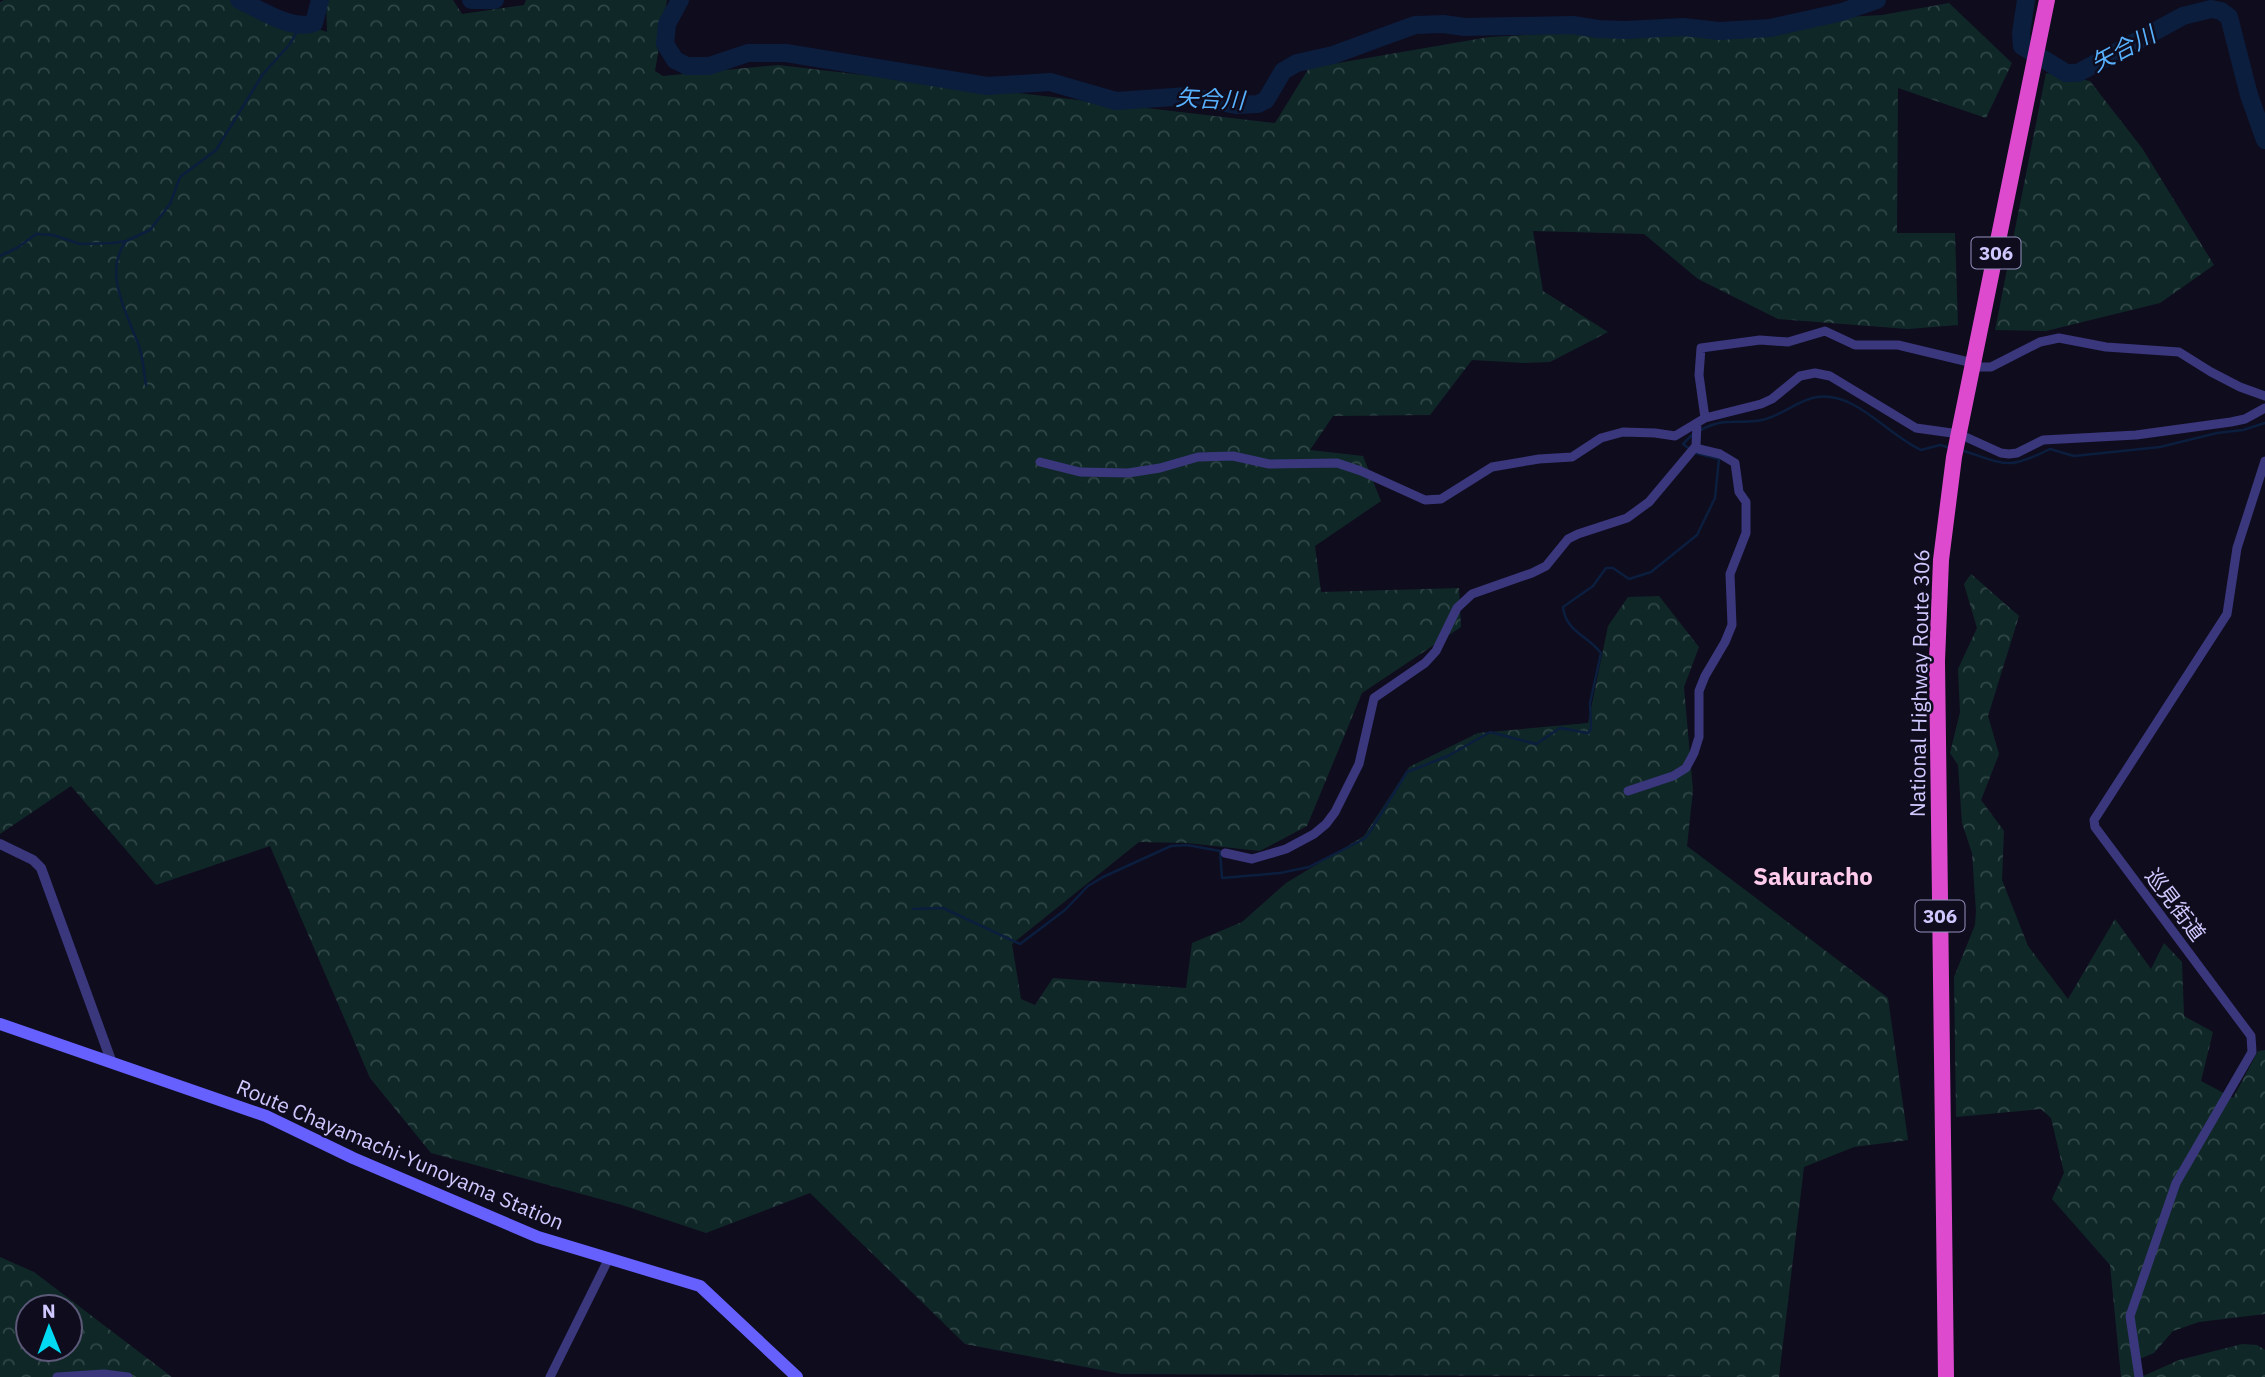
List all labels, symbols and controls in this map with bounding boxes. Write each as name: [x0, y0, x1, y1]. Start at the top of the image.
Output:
water label: 矢合川: [2085, 17, 2163, 78]
water label: 矢合川: [1175, 81, 1248, 115]
road number: 306: [1972, 238, 2021, 268]
street label: National Highway Route 306: [1903, 549, 1935, 817]
district label: Sakuracho: [1753, 860, 1873, 892]
street label: 巡見街道: [2139, 862, 2212, 946]
road number: 306: [1916, 900, 1965, 932]
street label: Route Chayamachi-Yunoyama Station: [232, 1072, 568, 1236]
north arrow: [14, 1293, 84, 1363]
text: N: [42, 1299, 56, 1323]

